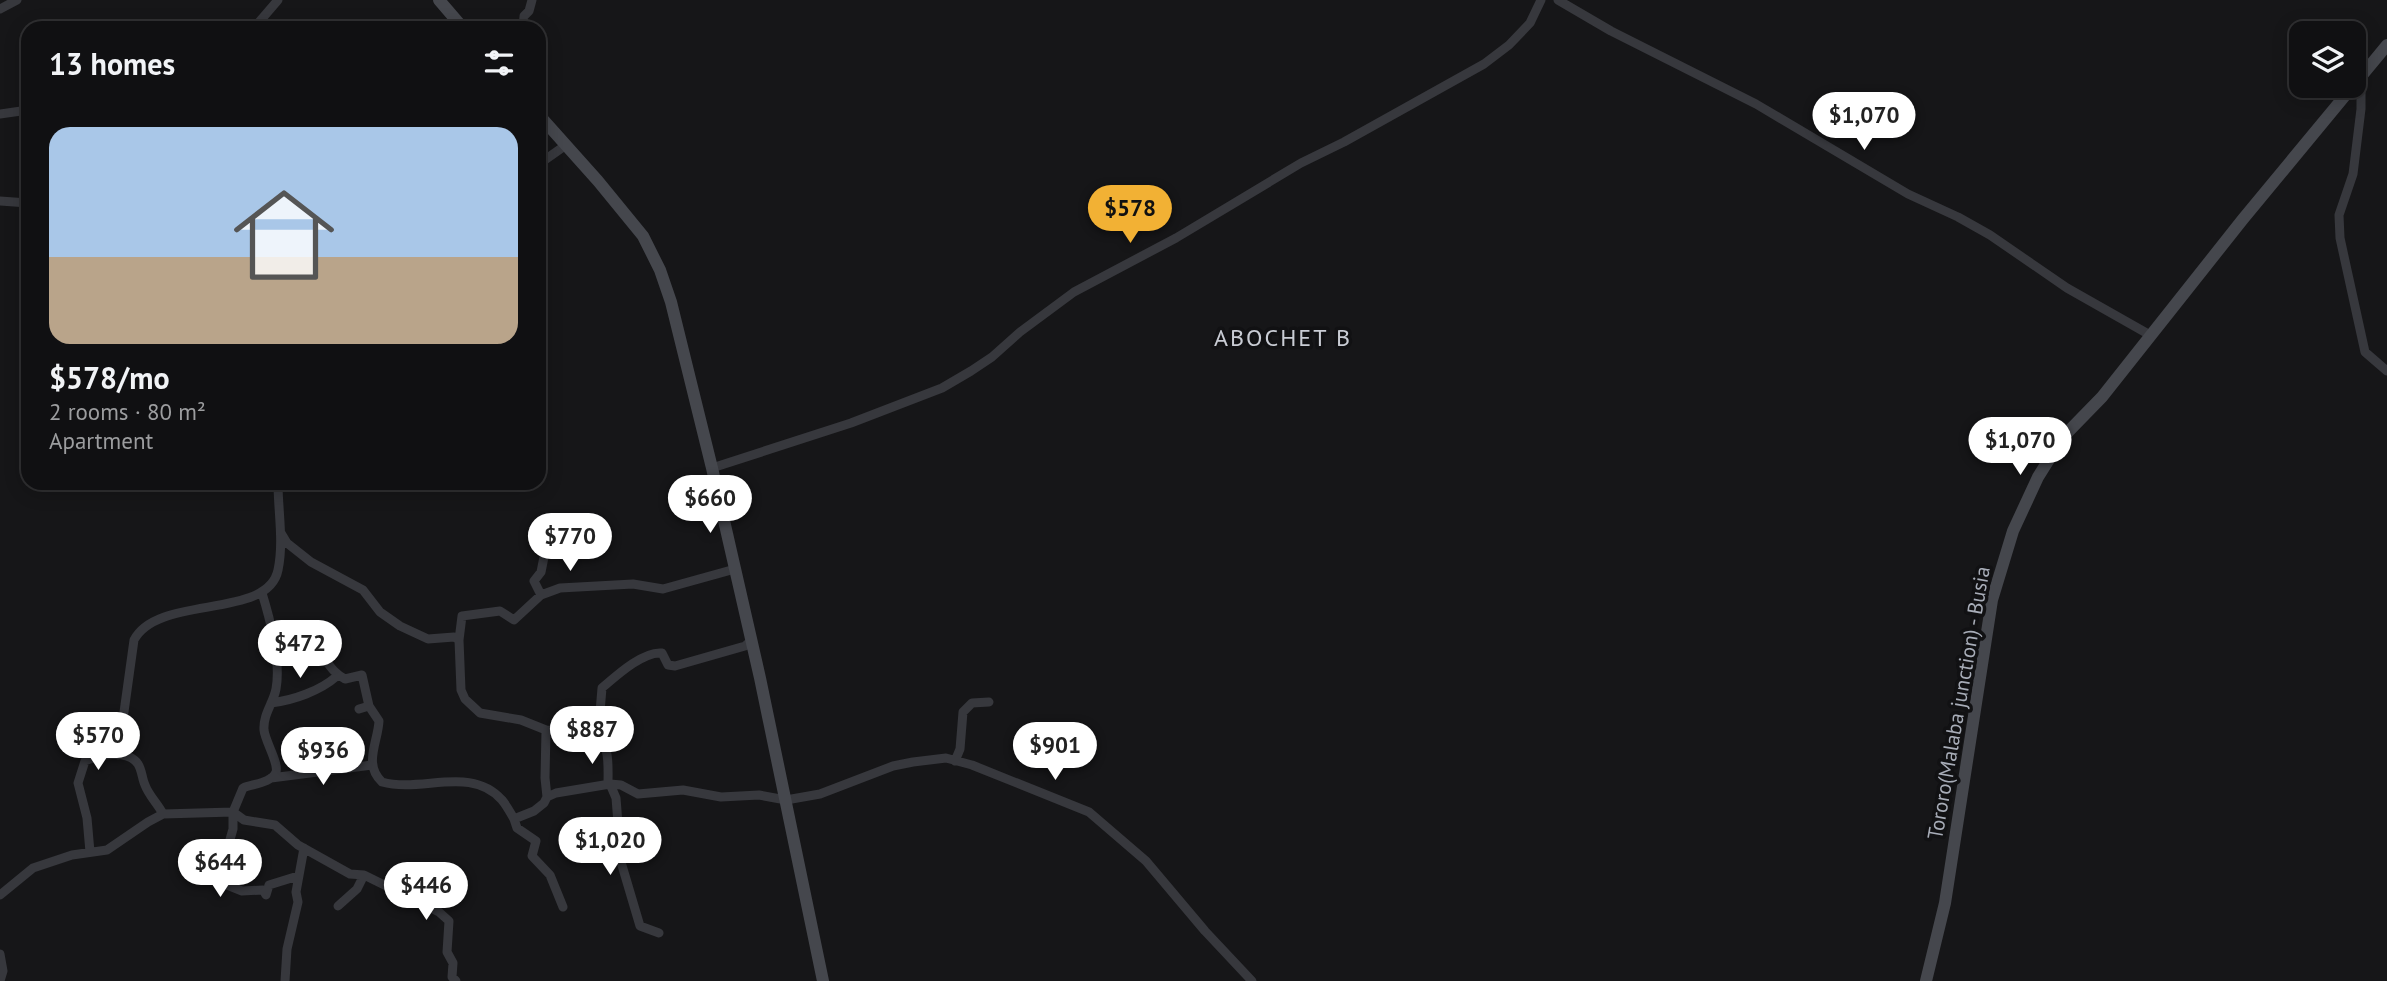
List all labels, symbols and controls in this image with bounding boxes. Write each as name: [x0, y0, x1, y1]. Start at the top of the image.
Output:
map controls: [2289, 21, 2366, 98]
button: layers: [2289, 21, 2366, 98]
text: 13 homes: [49, 44, 175, 83]
icon: filters: [480, 44, 518, 82]
pin: $1,070: [1807, 92, 1921, 152]
text: $1,070: [1828, 100, 1900, 129]
icon: home: [221, 172, 347, 298]
pin: $578: [1089, 186, 1171, 245]
text: $578: [1104, 193, 1156, 222]
district label: ABOCHET B: [1214, 322, 1352, 353]
text: $578/mo: [49, 358, 170, 397]
text: 2 rooms · 80 m²: [49, 397, 206, 426]
pin: $1,070: [1963, 418, 2077, 477]
text: $1,070: [1984, 425, 2056, 454]
text: Apartment: [49, 426, 153, 455]
pin: $660: [669, 476, 751, 535]
text: $660: [684, 483, 736, 512]
pin: $770: [529, 514, 611, 573]
text: $770: [544, 521, 596, 550]
street label: Tororo(Malaba junction) - Busia: [1921, 564, 1996, 842]
pin: $472: [259, 620, 341, 680]
text: $472: [274, 628, 326, 657]
pin: $887: [551, 706, 633, 766]
pin: $570: [57, 712, 139, 772]
text: $887: [566, 714, 618, 743]
text: $570: [72, 720, 124, 749]
pin: $901: [1014, 722, 1096, 782]
pin: $936: [282, 728, 364, 787]
text: $901: [1029, 730, 1081, 759]
text: $936: [297, 735, 349, 764]
pin: $1,020: [553, 818, 667, 877]
text: $1,020: [574, 825, 646, 854]
pin: $644: [179, 839, 261, 899]
text: $644: [194, 847, 246, 876]
pin: $446: [385, 862, 467, 922]
text: $446: [400, 870, 452, 899]

